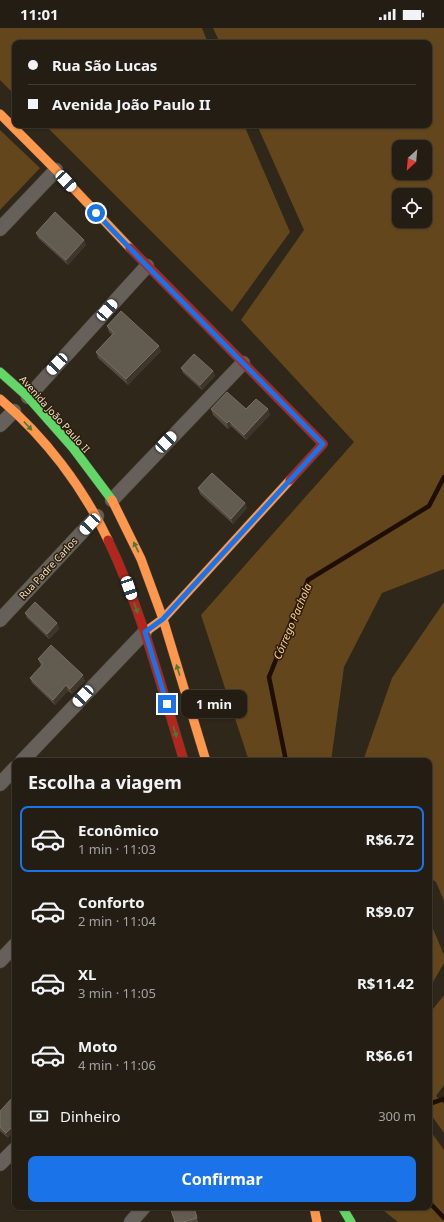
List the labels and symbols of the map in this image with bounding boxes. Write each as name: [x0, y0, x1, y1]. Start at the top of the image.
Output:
north arrow: [392, 140, 432, 180]
car: [53, 168, 79, 194]
route start: [87, 204, 105, 222]
car: [95, 297, 119, 323]
car: [44, 351, 70, 377]
street label: Avenida João Paulo II: [17, 372, 93, 456]
one-way arrow: [23, 421, 32, 431]
car: [153, 429, 179, 455]
car: [77, 511, 103, 537]
street label: Rua Padre Carlos: [16, 534, 81, 602]
one-way arrow: [133, 542, 139, 553]
car: [119, 575, 139, 601]
water label: Córrego Pachola: [269, 580, 315, 661]
one-way arrow: [134, 602, 140, 614]
one-way arrow: [175, 664, 181, 676]
car: [70, 683, 96, 709]
callout: 1 min: [181, 690, 247, 718]
route end: [158, 695, 176, 713]
one-way arrow: [173, 726, 179, 738]

